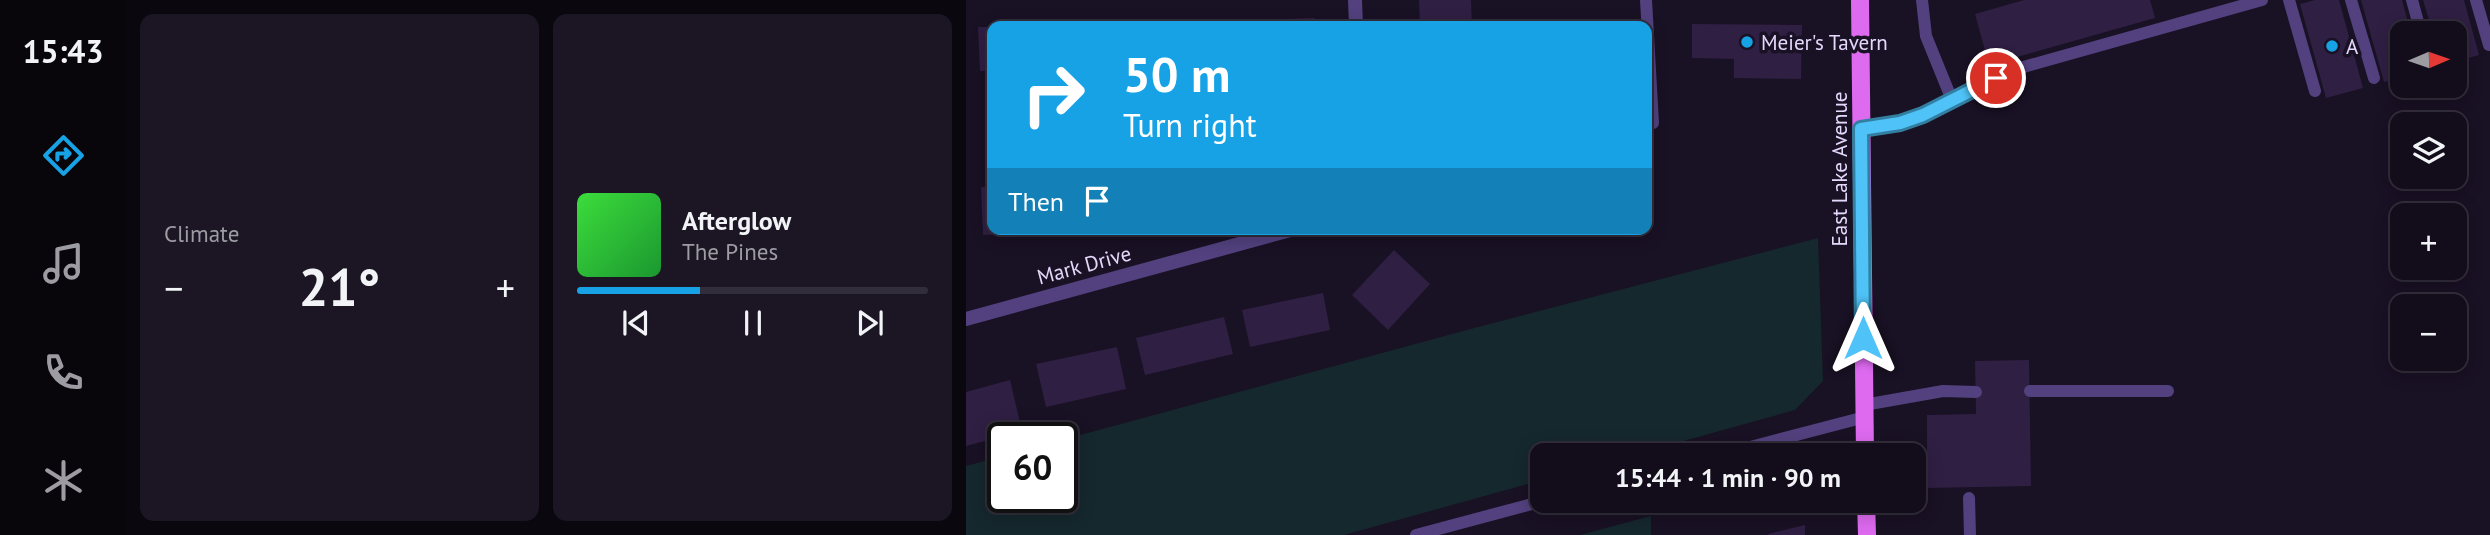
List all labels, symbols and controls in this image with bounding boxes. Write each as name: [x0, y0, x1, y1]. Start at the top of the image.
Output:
north arrow: [2390, 21, 2468, 98]
map controls: [2390, 21, 2467, 371]
place label: Meier's Tavern: [1761, 29, 1888, 56]
text: 15:43: [22, 30, 104, 72]
place label: A: [2346, 33, 2359, 60]
marker: Meier's Tavern: [1739, 34, 1755, 50]
marker: A: [2324, 38, 2340, 54]
text: 50 m: [1123, 42, 1230, 106]
pin: [1966, 48, 2026, 108]
icon: right: [1008, 49, 1099, 140]
icon: arrive: [1977, 59, 2015, 97]
street label: East Lake Avenue: [1826, 91, 1853, 247]
text: Turn right: [1123, 104, 1257, 146]
button: layers: [2390, 112, 2467, 189]
icon: directions: [39, 131, 88, 180]
icon: arrive: [1078, 182, 1116, 220]
text: Then: [1008, 185, 1064, 218]
button: +: [2390, 203, 2467, 280]
text: Afterglow: [682, 204, 791, 237]
text: Climate: [164, 219, 239, 248]
text: The Pines: [682, 237, 778, 266]
icon: music: [39, 239, 88, 288]
street label: Mark Drive: [1034, 240, 1134, 290]
text: 21°: [299, 253, 380, 320]
text: −: [164, 263, 183, 312]
text: +: [496, 263, 515, 312]
button: −: [2390, 294, 2467, 371]
position arrow: [1826, 301, 1900, 375]
icon: previous: [617, 304, 655, 342]
icon: pause: [734, 304, 772, 342]
icon: next: [851, 304, 889, 342]
icon: phone: [39, 348, 88, 397]
speed limit sign: 60: [987, 422, 1078, 513]
icon: climate: [39, 456, 88, 505]
text: 15:44 · 1 min · 90 m: [1615, 461, 1841, 494]

